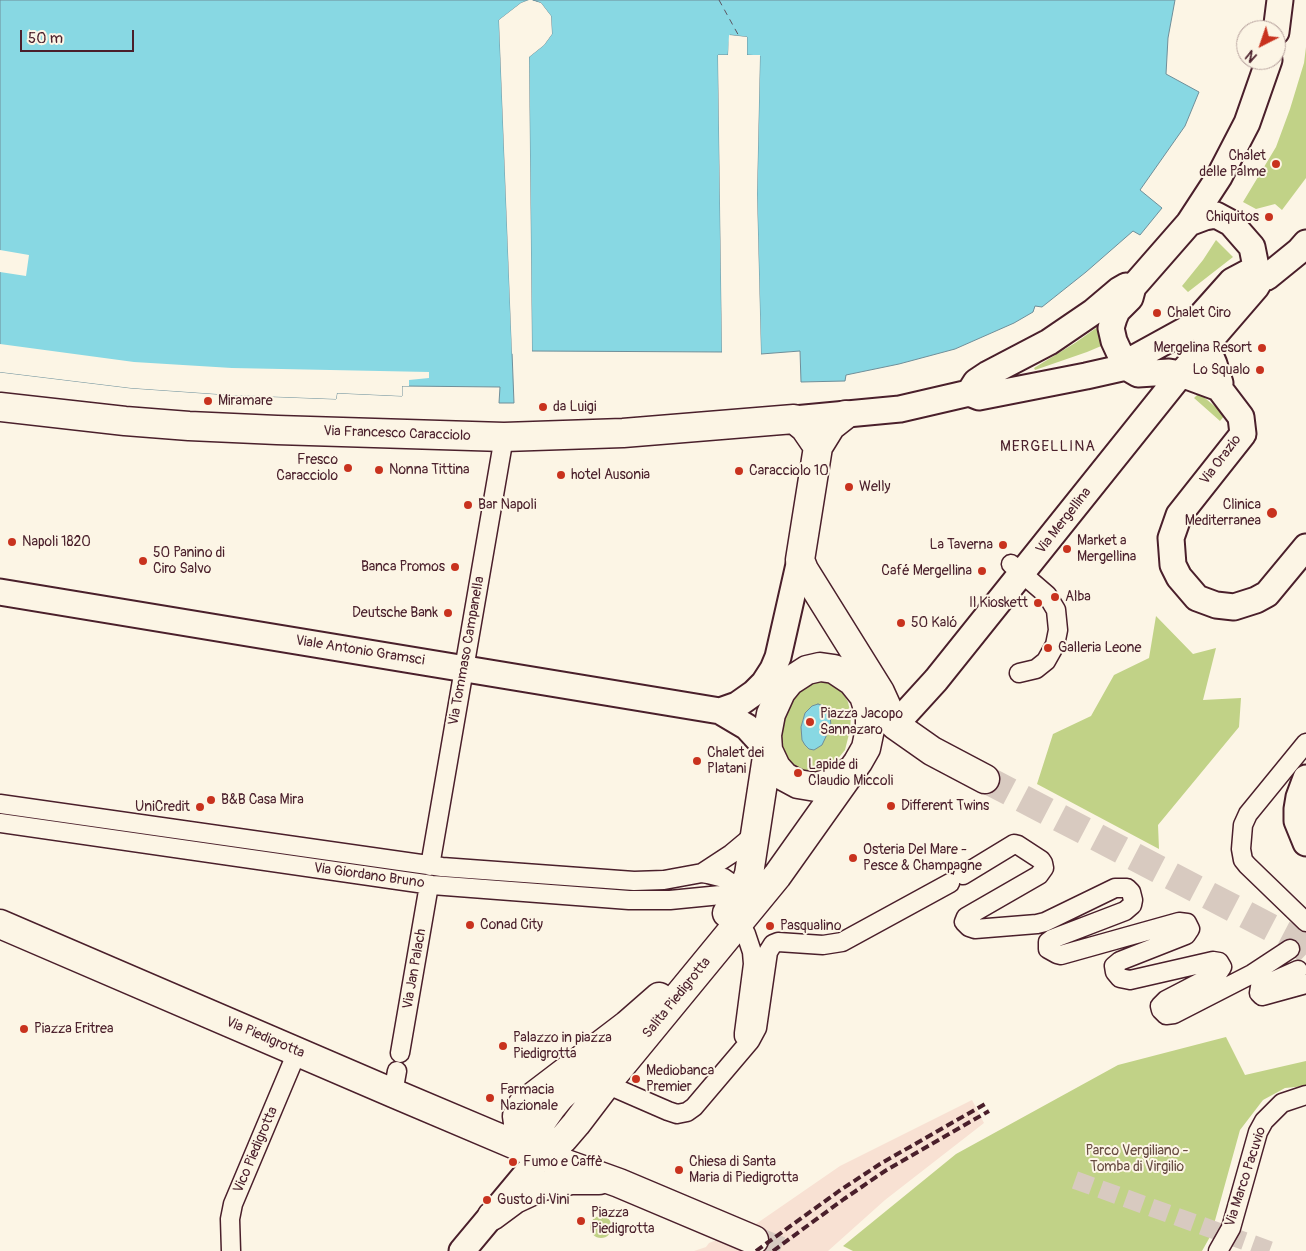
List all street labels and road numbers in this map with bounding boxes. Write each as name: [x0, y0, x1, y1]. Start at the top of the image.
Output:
street label: Via Francesco Caracciolo: [323, 423, 471, 445]
street label: Via Orazio: [1197, 432, 1245, 488]
street label: Via Mergellina: [1033, 484, 1095, 558]
street label: Via Tommaso Campanella: [446, 575, 488, 727]
street label: Viale Antonio Gramsci: [294, 633, 426, 669]
street label: Via Giordano Bruno: [312, 860, 426, 892]
street label: Via Jan Palach: [400, 927, 430, 1011]
street label: Salita Piedigrotta: [639, 954, 715, 1042]
street label: Via Piedigrotta: [223, 1014, 307, 1062]
street label: Vico Piedigrotta: [230, 1104, 282, 1196]
street label: Via Marco Pacuvio: [1222, 1125, 1270, 1229]

